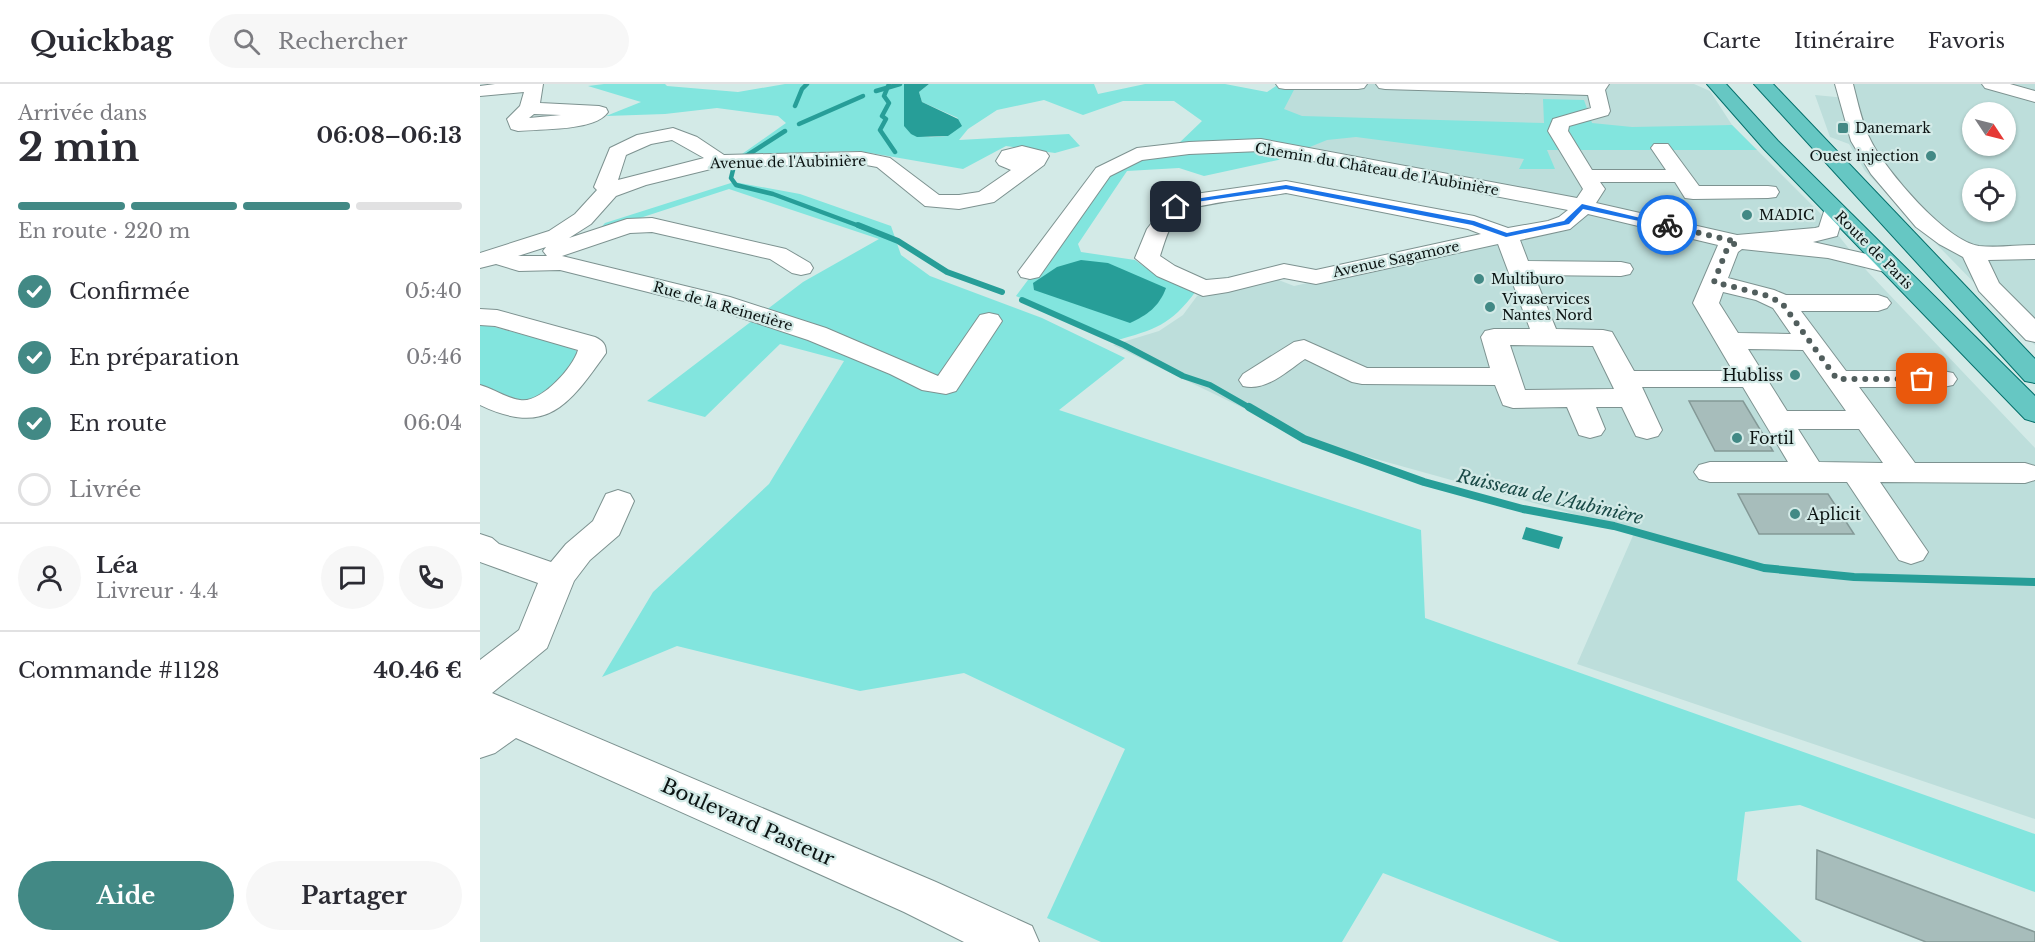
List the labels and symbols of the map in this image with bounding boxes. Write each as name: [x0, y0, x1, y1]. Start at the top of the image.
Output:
north arrow: [1962, 102, 2016, 156]
place label: Danemark: [1855, 119, 1931, 137]
marker: Danemark: [1836, 121, 1850, 135]
street label: Chemin du Château de l'Aubinière: [1254, 139, 1500, 199]
place label: Ouest injection: [1810, 147, 1919, 165]
marker: Ouest injection: [1924, 149, 1938, 163]
street label: Avenue de l'Aubinière: [709, 152, 866, 172]
pin: [1150, 181, 1201, 232]
courier: [1637, 195, 1697, 255]
place label: MADIC: [1759, 206, 1814, 224]
street label: Route de Paris: [1831, 207, 1917, 293]
marker: MADIC: [1740, 208, 1754, 222]
street label: Avenue Sagamore: [1330, 237, 1461, 281]
place label: Multiburo: [1491, 270, 1564, 288]
marker: Multiburo: [1472, 272, 1486, 286]
street label: Rue de la Reinetière: [651, 277, 795, 335]
place label: Vivaservices Nantes Nord: [1501, 290, 1593, 324]
marker: Vivaservices Nantes Nord: [1483, 300, 1497, 314]
pin: [1896, 353, 1947, 404]
place label: Hubliss: [1722, 365, 1783, 385]
marker: Hubliss: [1788, 368, 1802, 382]
place label: Fortil: [1749, 428, 1794, 448]
marker: Fortil: [1730, 431, 1744, 445]
water label: Ruisseau de l'Aubinière: [1454, 465, 1645, 529]
place label: Aplicit: [1806, 504, 1861, 524]
marker: Aplicit: [1788, 507, 1802, 521]
street label: Boulevard Pasteur: [658, 773, 839, 871]

